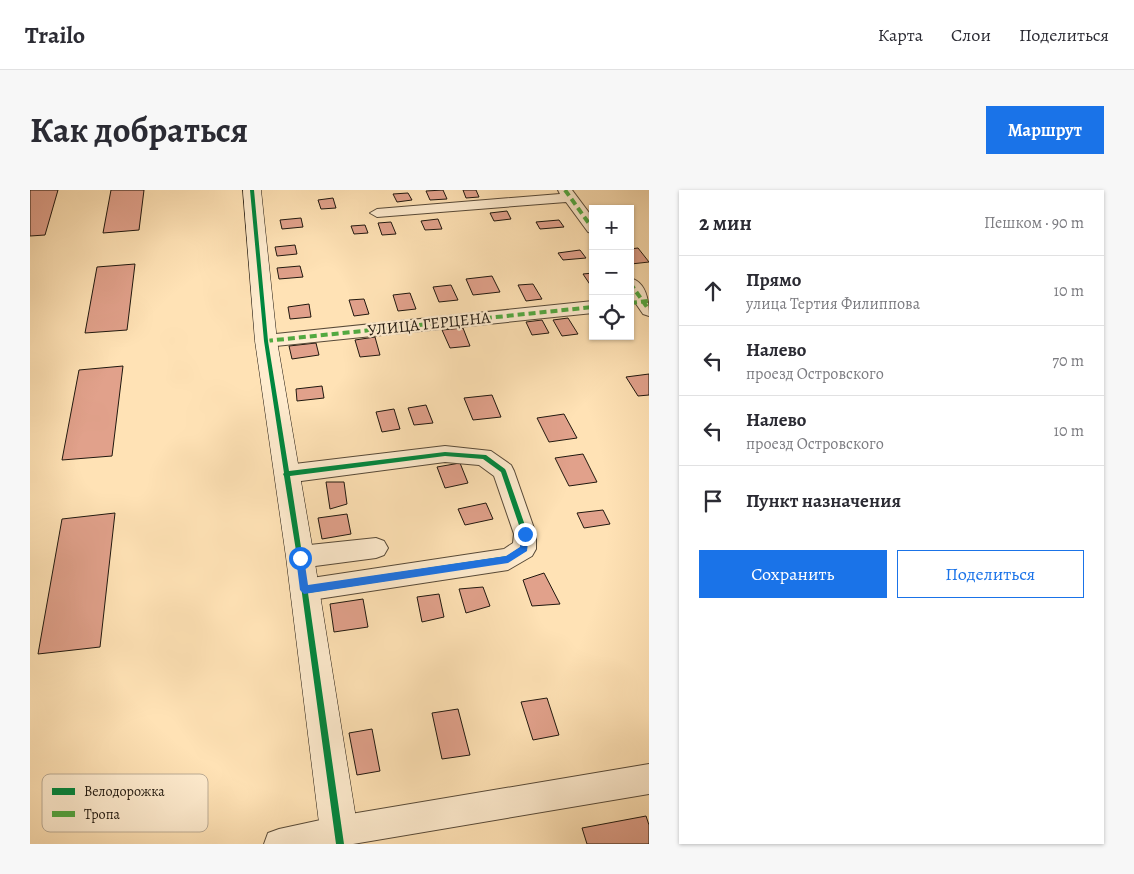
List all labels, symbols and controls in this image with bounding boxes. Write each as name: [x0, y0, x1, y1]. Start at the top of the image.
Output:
text: Trailo: [25, 19, 85, 51]
text: Карта: [878, 23, 923, 47]
text: Слои: [951, 23, 991, 47]
text: Поделиться: [1019, 23, 1109, 47]
text: Как добраться: [30, 106, 248, 154]
button: Маршрут: [986, 106, 1104, 154]
map controls: [589, 205, 634, 340]
button: +: [589, 205, 634, 250]
text: 2 мин: [699, 209, 752, 237]
text: Пешком · 90 m: [984, 212, 1084, 234]
button: −: [589, 250, 634, 295]
text: Прямо: [746, 267, 801, 293]
icon: ahead: [699, 277, 727, 305]
text: 10 m: [1054, 280, 1084, 302]
text: улица Тертия Филиппова: [746, 293, 920, 315]
button: locate: [589, 295, 634, 340]
street label: УЛИЦА ГЕРЦЕНА: [367, 307, 492, 341]
text: Налево: [746, 337, 806, 363]
icon: left: [699, 347, 727, 375]
text: 70 m: [1052, 350, 1084, 372]
text: проезд Островского: [746, 363, 884, 385]
text: Налево: [746, 407, 806, 433]
icon: left: [699, 417, 727, 445]
text: 10 m: [1054, 420, 1084, 442]
text: проезд Островского: [746, 433, 884, 455]
icon: arrive: [699, 487, 727, 515]
text: Пункт назначения: [746, 488, 901, 514]
route end: [514, 523, 537, 546]
route start: [289, 547, 312, 570]
button: Сохранить: [699, 550, 887, 598]
button: Поделиться: [897, 550, 1084, 598]
legend: [42, 774, 208, 832]
text: Велодорожка: [84, 782, 165, 801]
text: Тропа: [84, 805, 121, 824]

